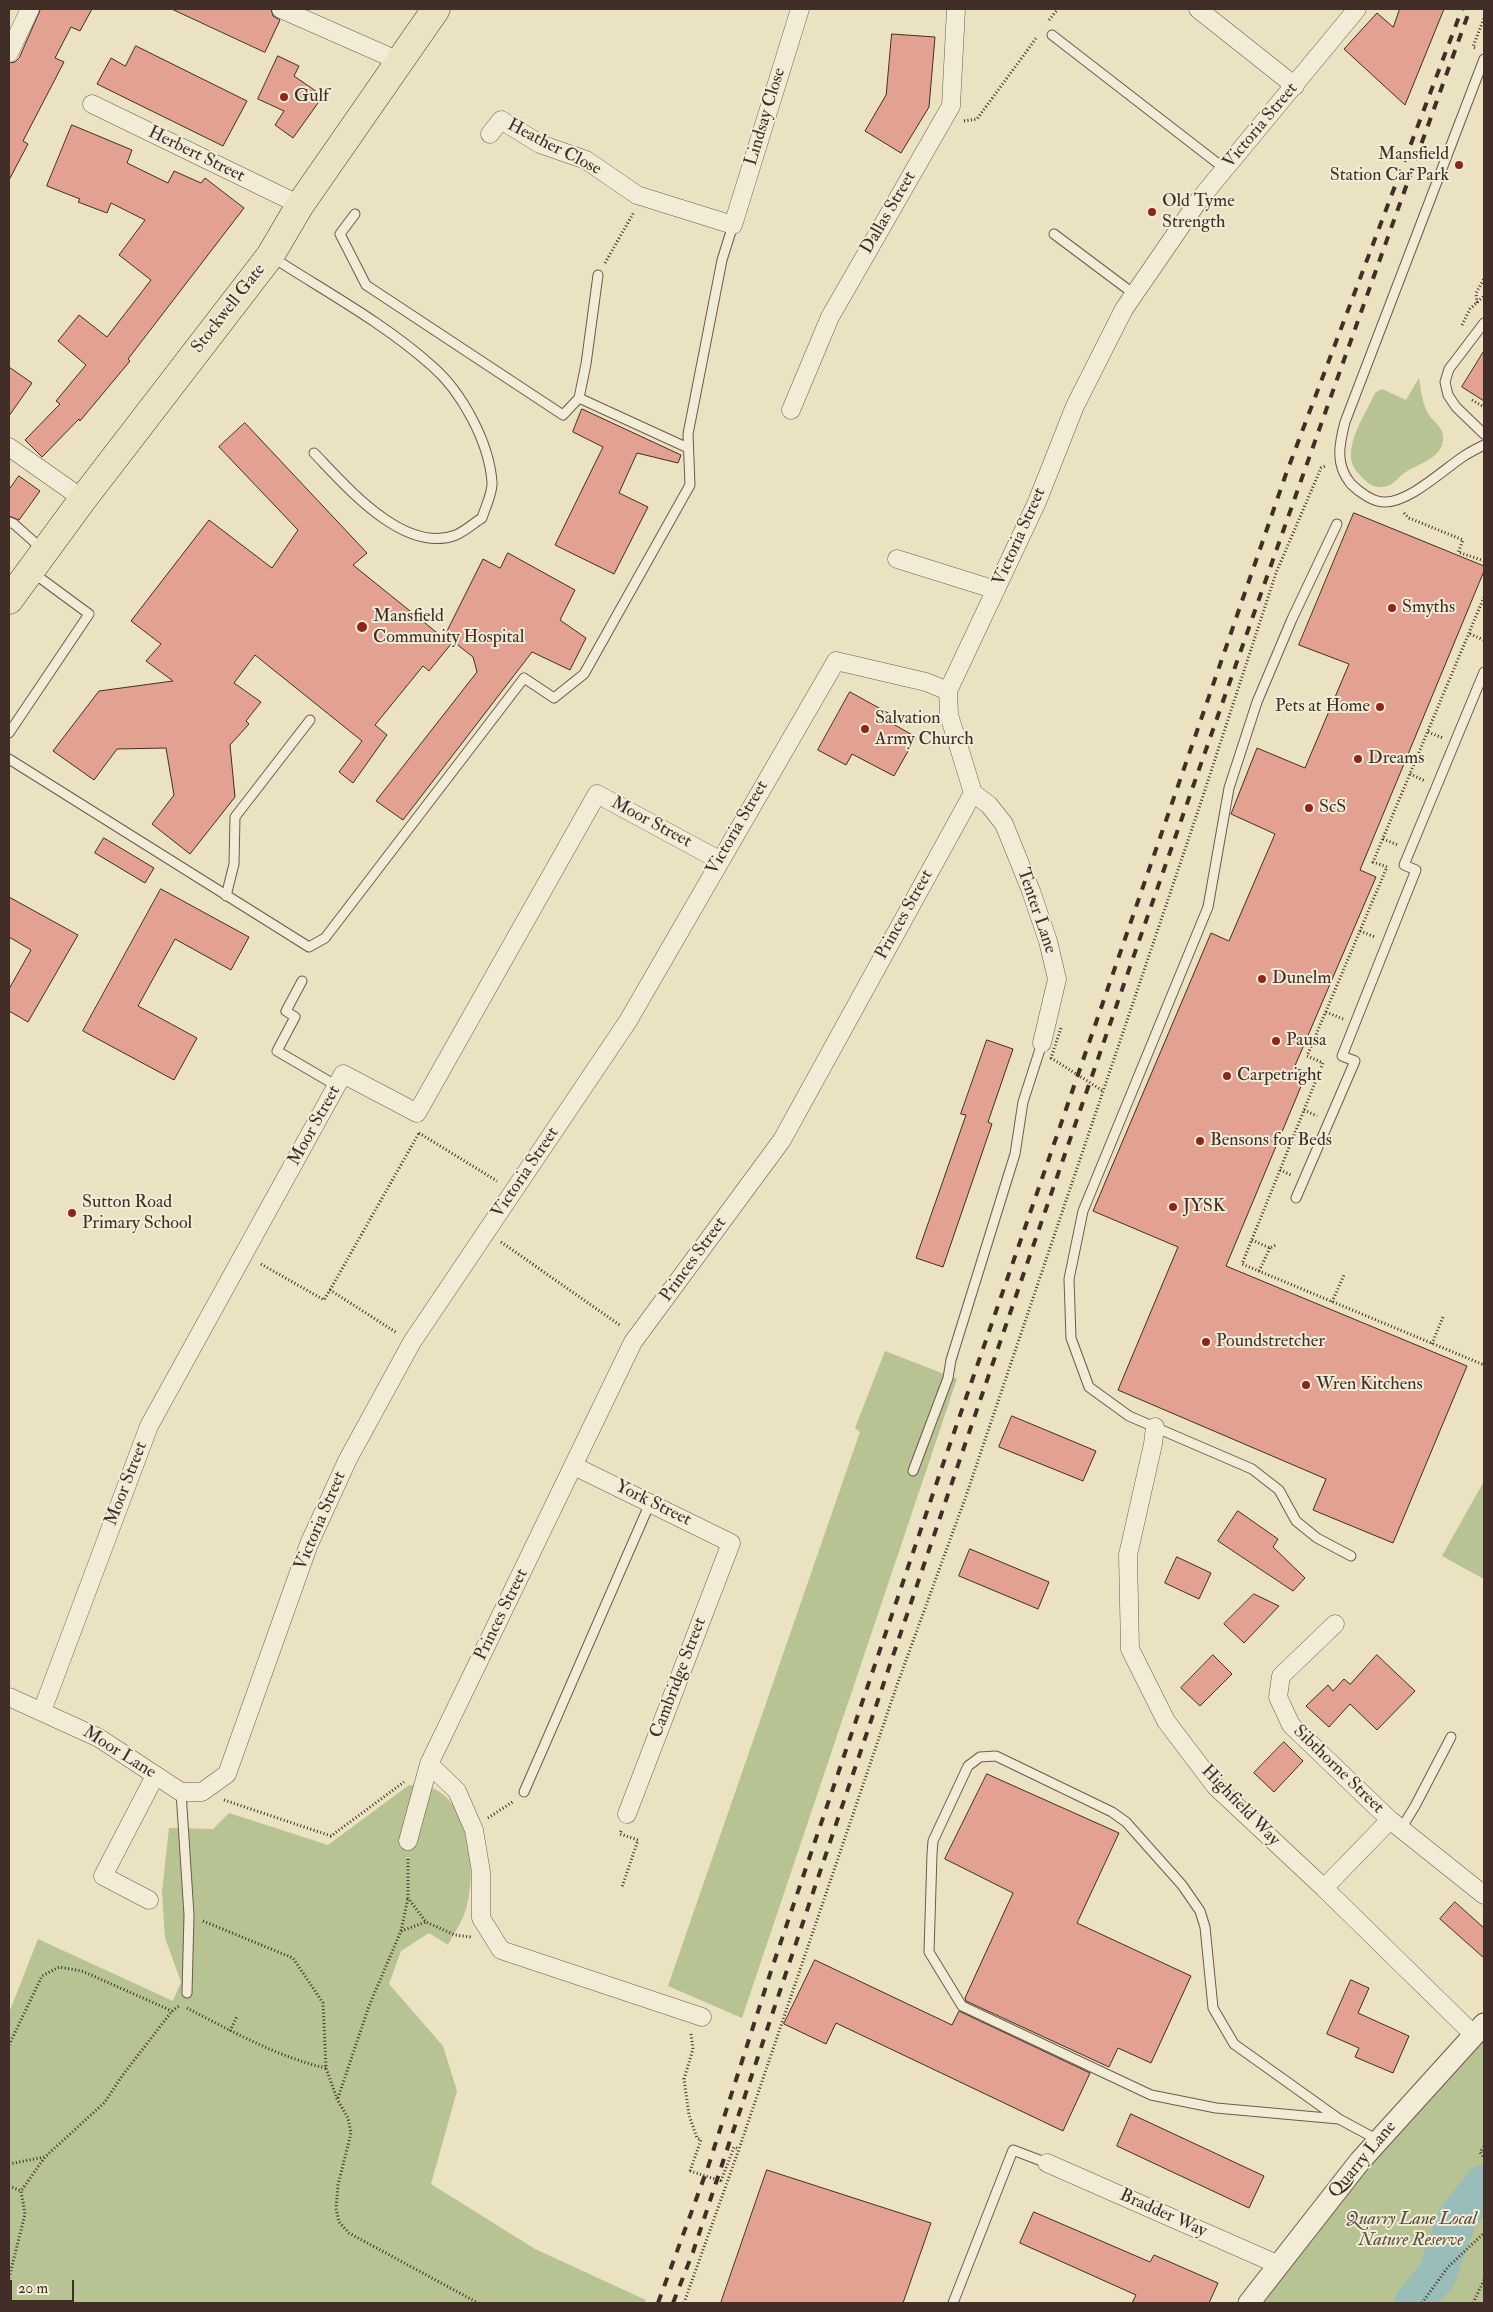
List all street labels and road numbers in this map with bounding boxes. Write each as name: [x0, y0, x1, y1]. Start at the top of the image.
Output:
street label: Lindsay Close: [741, 66, 791, 168]
street label: Victoria Street: [1219, 79, 1303, 173]
street label: Heather Close: [503, 115, 605, 181]
street label: Herbert Street: [144, 122, 248, 188]
street label: Dallas Street: [857, 168, 921, 258]
street label: Stockwell Gate: [187, 260, 271, 358]
street label: Victoria Street: [989, 485, 1051, 589]
street label: Victoria Street: [702, 777, 774, 879]
street label: Moor Street: [607, 793, 695, 853]
street label: Tenter Lane: [1011, 865, 1061, 957]
street label: Princes Street: [872, 866, 938, 964]
street label: Moor Street: [284, 1082, 346, 1170]
street label: Victoria Street: [488, 1123, 564, 1223]
street label: Princes Street: [656, 1214, 732, 1306]
street label: Moor Street: [101, 1439, 153, 1529]
street label: Victoria Street: [291, 1468, 351, 1574]
street label: York Street: [612, 1476, 694, 1532]
street label: Princes Street: [471, 1566, 533, 1664]
street label: Cambridge Street: [646, 1615, 712, 1741]
street label: Sibthorne Street: [1288, 1721, 1388, 1819]
street label: Moor Lane: [78, 1722, 160, 1784]
street label: Highfield Way: [1196, 1761, 1284, 1851]
street label: Quarry Lane: [1324, 2117, 1402, 2203]
street label: Bradder Way: [1116, 2185, 1210, 2243]

